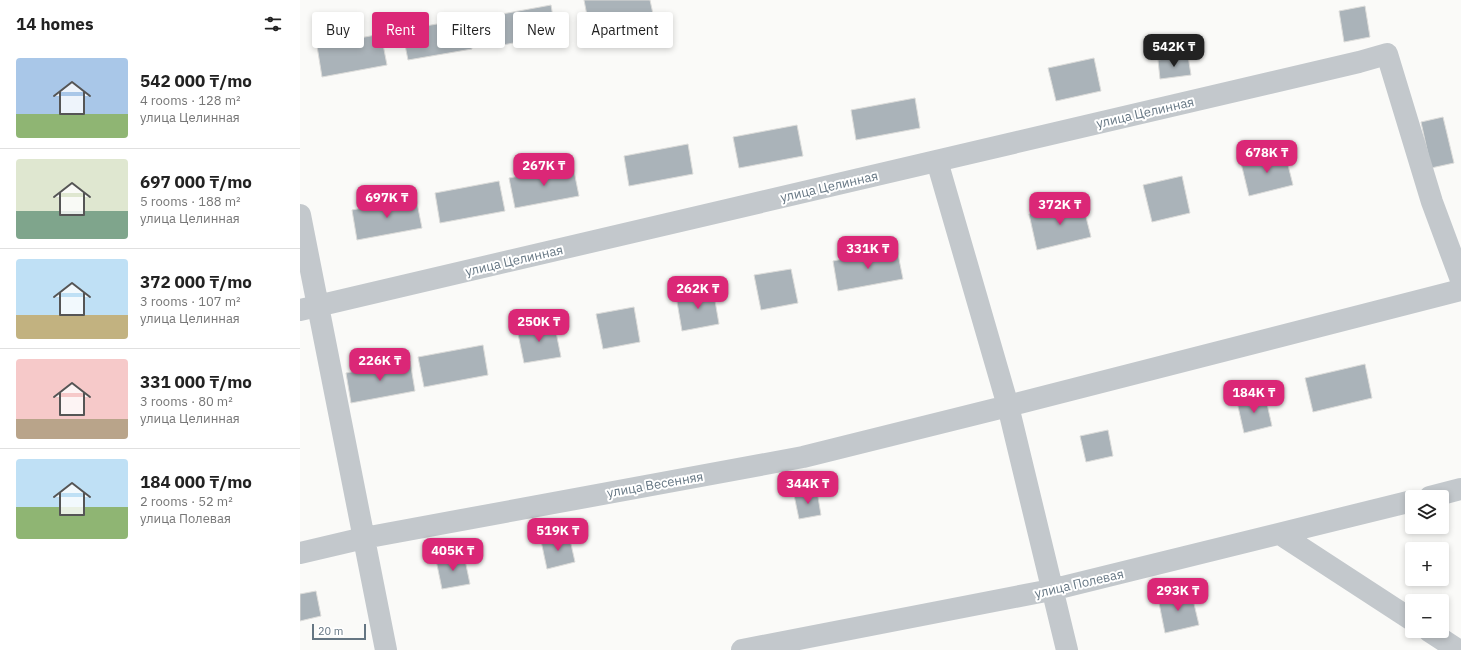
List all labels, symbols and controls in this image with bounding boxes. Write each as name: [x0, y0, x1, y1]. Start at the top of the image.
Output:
chip: Buy: [312, 12, 364, 48]
chip: Rent: [372, 12, 429, 48]
chip: Filters: [437, 12, 505, 48]
chip: New: [513, 12, 569, 48]
chip: Apartment: [577, 12, 673, 48]
text: 14 homes: [16, 13, 93, 35]
icon: filters: [262, 13, 284, 35]
pin: 542K ₸: [1141, 34, 1207, 68]
text: 542K ₸: [1152, 38, 1196, 55]
text: 542 000 ₸/mo: [140, 70, 252, 92]
icon: home: [48, 74, 96, 122]
text: 4 rooms · 128 m²: [140, 92, 241, 109]
street label: улица Целинная: [1095, 93, 1196, 132]
text: улица Целинная: [140, 109, 240, 126]
pin: 678K ₸: [1234, 140, 1300, 174]
text: 678K ₸: [1245, 144, 1289, 161]
pin: 267K ₸: [511, 153, 577, 187]
text: 267K ₸: [522, 157, 566, 174]
street label: улица Целинная: [779, 167, 880, 206]
text: 697 000 ₸/mo: [140, 171, 252, 193]
icon: home: [48, 175, 96, 223]
pin: 697K ₸: [354, 185, 420, 219]
text: 697K ₸: [365, 189, 409, 206]
pin: 372K ₸: [1027, 192, 1093, 226]
text: 5 rooms · 188 m²: [140, 193, 241, 210]
text: 372K ₸: [1038, 196, 1082, 213]
text: улица Целинная: [140, 210, 240, 227]
pin: 331K ₸: [835, 236, 901, 270]
text: 331K ₸: [846, 240, 890, 257]
street label: улица Целинная: [464, 241, 565, 280]
text: 372 000 ₸/mo: [140, 271, 252, 293]
icon: home: [48, 275, 96, 323]
pin: 262K ₸: [665, 276, 731, 310]
text: 262K ₸: [676, 280, 720, 297]
text: 3 rooms · 107 m²: [140, 293, 241, 310]
pin: 250K ₸: [506, 309, 572, 343]
text: улица Целинная: [140, 310, 240, 327]
text: 250K ₸: [517, 313, 561, 330]
pin: 226K ₸: [347, 348, 413, 382]
text: 226K ₸: [358, 352, 402, 369]
text: 331 000 ₸/mo: [140, 371, 252, 393]
icon: home: [48, 375, 96, 423]
pin: 184K ₸: [1221, 380, 1287, 414]
text: 184K ₸: [1232, 384, 1276, 401]
text: 3 rooms · 80 m²: [140, 393, 233, 410]
text: улица Целинная: [140, 410, 240, 427]
street label: улица Весенняя: [606, 468, 705, 501]
text: 184 000 ₸/mo: [140, 471, 252, 493]
pin: 344K ₸: [775, 471, 841, 505]
icon: home: [48, 475, 96, 523]
text: 344K ₸: [786, 475, 830, 492]
map controls: [1405, 490, 1449, 638]
button: layers: [1405, 490, 1449, 534]
text: 2 rooms · 52 m²: [140, 493, 233, 510]
text: улица Полевая: [140, 510, 231, 527]
pin: 519K ₸: [525, 518, 591, 552]
text: 519K ₸: [536, 522, 580, 539]
pin: 405K ₸: [420, 538, 486, 572]
text: 405K ₸: [431, 542, 475, 559]
button: +: [1405, 542, 1449, 586]
street label: улица Полевая: [1033, 565, 1125, 602]
pin: 293K ₸: [1145, 578, 1211, 612]
text: 293K ₸: [1156, 582, 1200, 599]
button: −: [1405, 594, 1449, 638]
scale bar: [312, 622, 366, 641]
text: 20 m: [318, 624, 343, 638]

